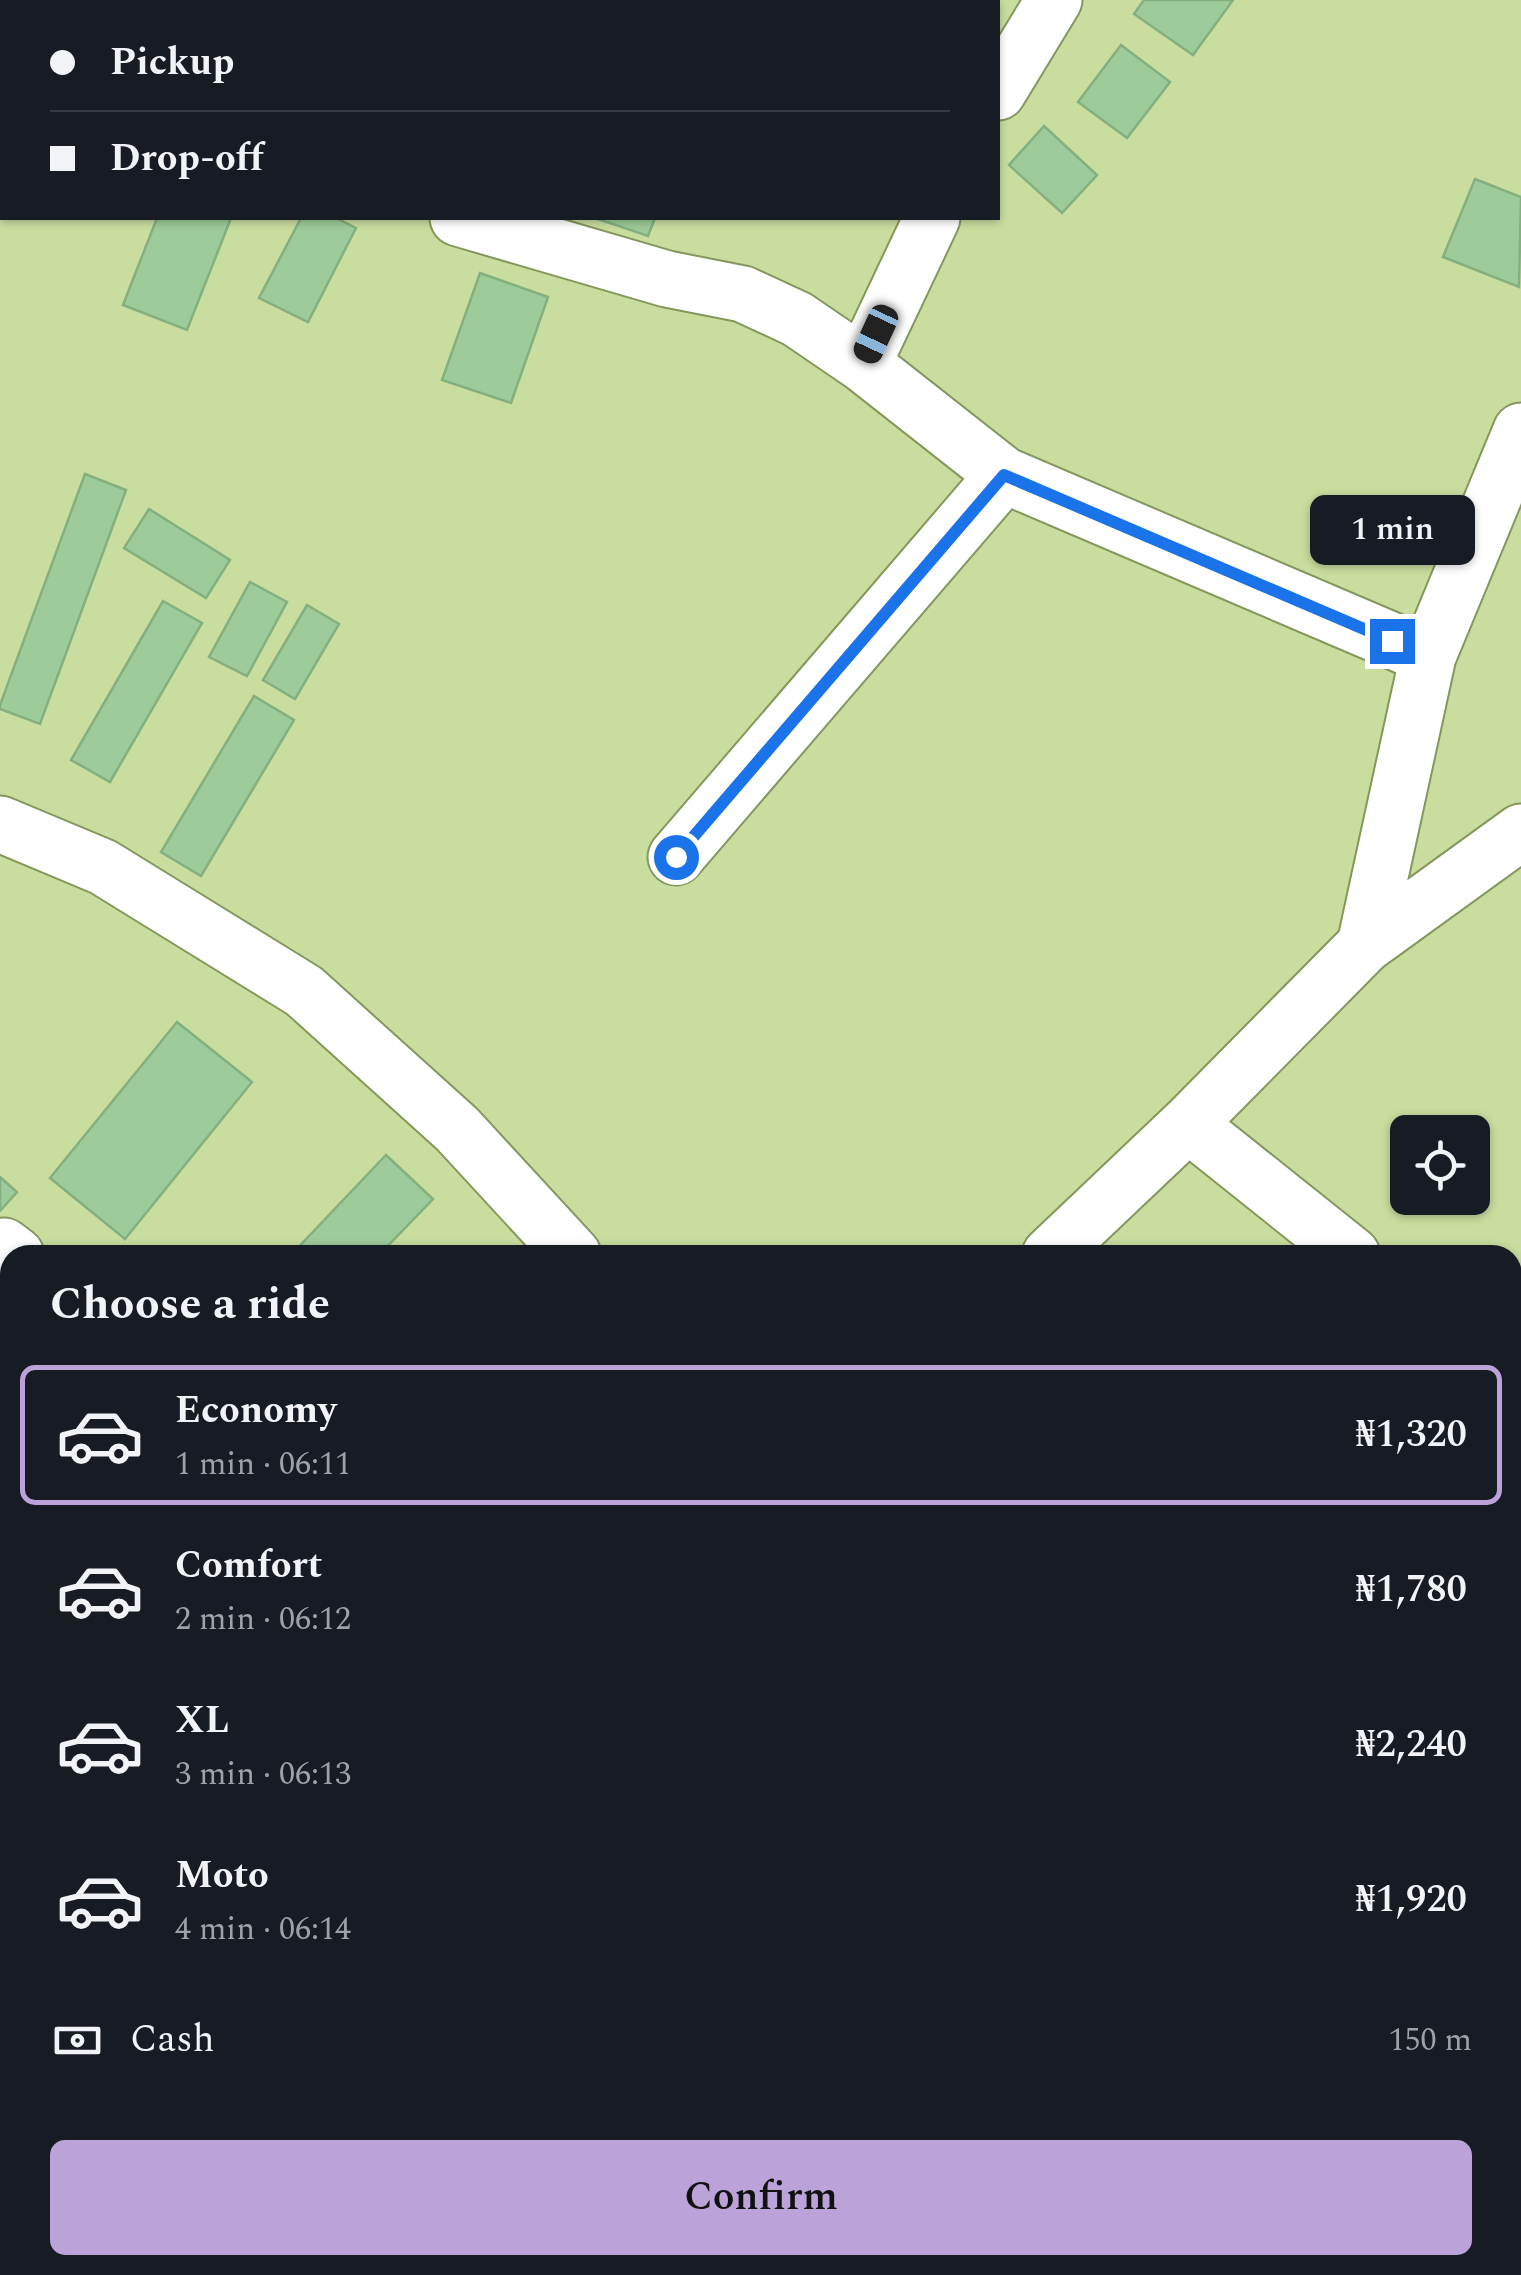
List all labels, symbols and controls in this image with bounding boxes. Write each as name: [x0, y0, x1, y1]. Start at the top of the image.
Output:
text: Pickup: [110, 34, 234, 92]
text: Drop-off: [110, 130, 264, 188]
car: [850, 300, 902, 368]
callout: 1 min: [1310, 496, 1474, 566]
text: 1 min: [1351, 505, 1434, 554]
route end: [1370, 619, 1415, 664]
route start: [654, 835, 699, 880]
map controls: [1390, 1115, 1490, 1215]
button: locate: [1390, 1115, 1490, 1215]
text: Choose a ride: [50, 1270, 330, 1339]
text: Economy: [175, 1382, 336, 1440]
icon: car: [55, 1390, 145, 1480]
text: ₦1,320: [1355, 1406, 1467, 1464]
text: 1 min · 06:11: [175, 1440, 351, 1489]
text: Comfort: [175, 1537, 322, 1595]
icon: car: [55, 1545, 145, 1635]
text: ₦1,780: [1355, 1561, 1467, 1619]
text: 2 min · 06:12: [175, 1595, 351, 1644]
text: XL: [175, 1692, 229, 1750]
icon: car: [55, 1700, 145, 1790]
text: ₦2,240: [1355, 1716, 1467, 1774]
text: 3 min · 06:13: [175, 1750, 351, 1799]
text: Moto: [175, 1847, 269, 1905]
icon: car: [55, 1855, 145, 1945]
text: ₦1,920: [1355, 1871, 1467, 1929]
text: 4 min · 06:14: [175, 1905, 351, 1954]
text: Cash: [130, 2011, 215, 2069]
icon: cash: [50, 2013, 105, 2068]
text: 150 m: [1388, 2016, 1472, 2065]
button: Confirm: [50, 2140, 1472, 2255]

